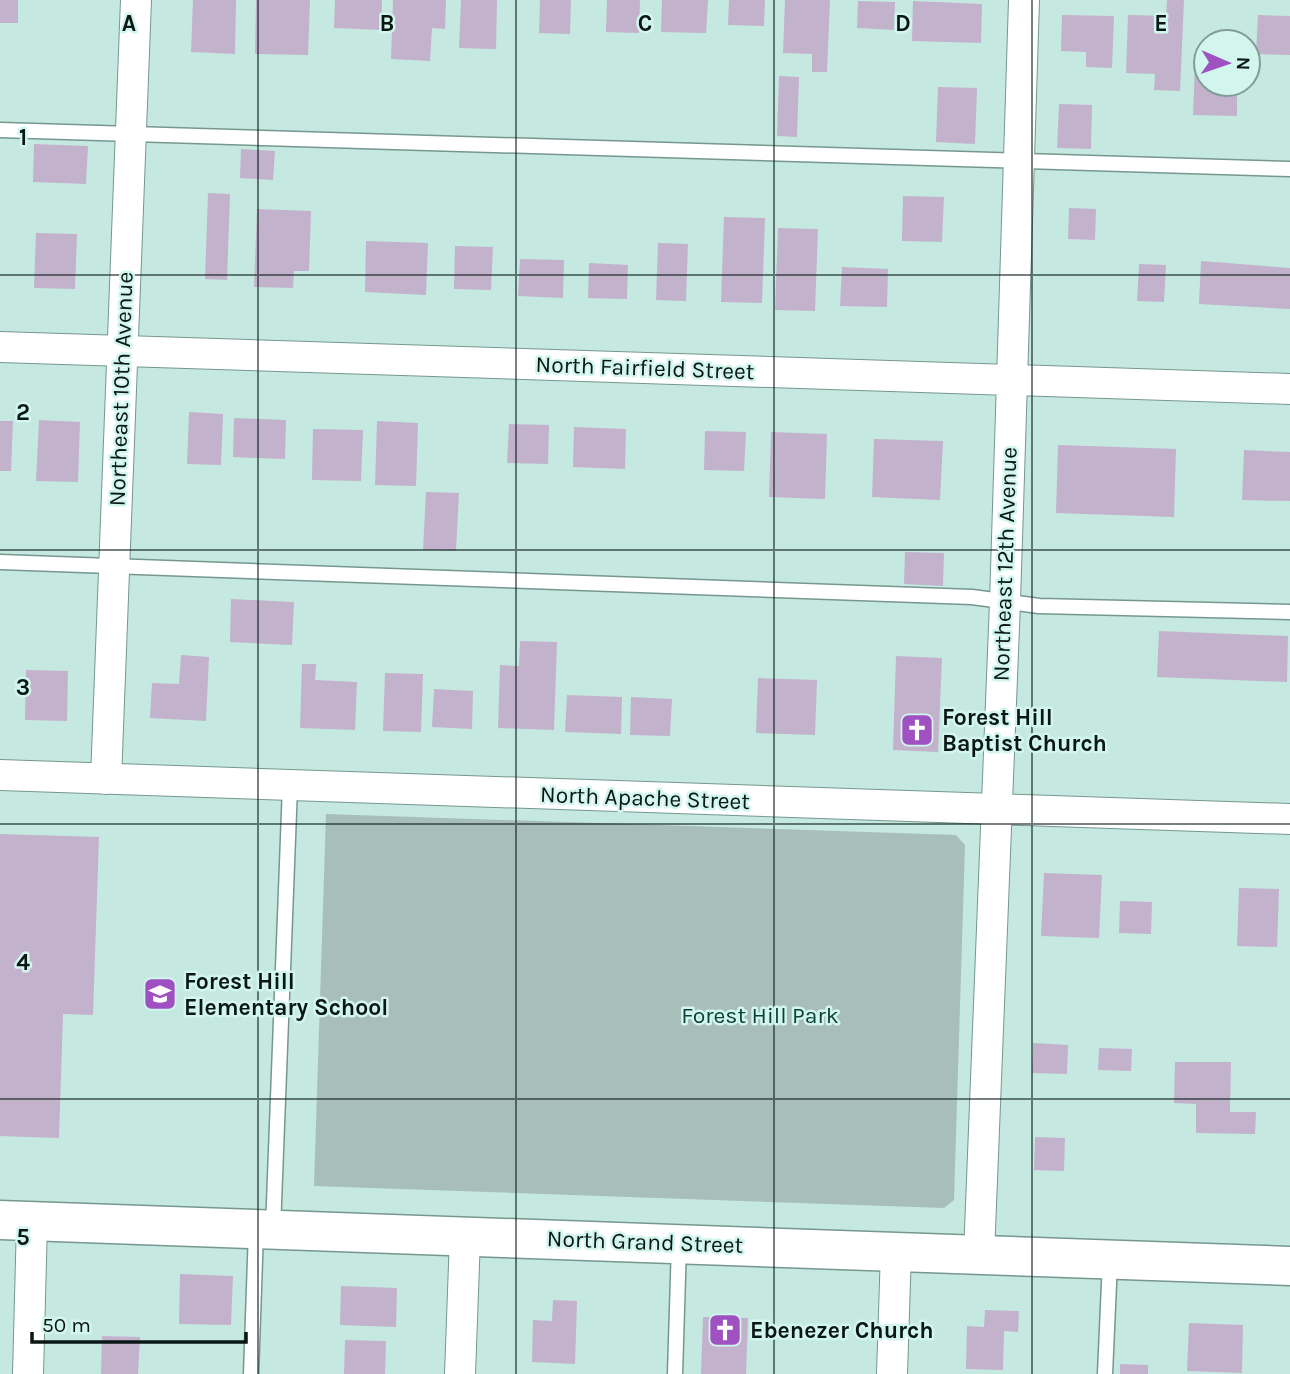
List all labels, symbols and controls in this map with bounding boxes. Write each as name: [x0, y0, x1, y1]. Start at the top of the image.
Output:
text: A: [122, 10, 136, 37]
text: B: [380, 10, 394, 37]
text: C: [638, 10, 652, 37]
text: D: [895, 10, 911, 37]
text: E: [1154, 10, 1168, 37]
north arrow: [1192, 28, 1262, 98]
text: N: [1232, 56, 1254, 71]
text: 1: [19, 124, 27, 151]
street label: Northeast 10th Avenue: [103, 271, 139, 507]
street label: North Fairfield Street: [535, 351, 755, 385]
text: 2: [16, 399, 30, 426]
street label: Northeast 12th Avenue: [987, 446, 1023, 682]
text: 3: [16, 674, 30, 701]
place label: Forest Hill Baptist Church: [942, 704, 1107, 757]
church icon: Forest Hill Baptist Church: [898, 711, 936, 749]
street label: North Apache Street: [540, 781, 751, 815]
text: 4: [16, 949, 30, 976]
place label: Forest Hill Elementary School: [184, 968, 388, 1021]
school or university icon: Forest Hill Elementary School: [141, 975, 179, 1013]
park label: Forest Hill Park: [681, 1002, 839, 1029]
text: 5: [16, 1224, 30, 1251]
street label: North Grand Street: [546, 1225, 744, 1259]
scale bar: [32, 1300, 245, 1344]
church icon: Ebenezer Church: [706, 1311, 744, 1349]
text: 50 m: [42, 1313, 91, 1337]
place label: Ebenezer Church: [750, 1317, 934, 1344]

